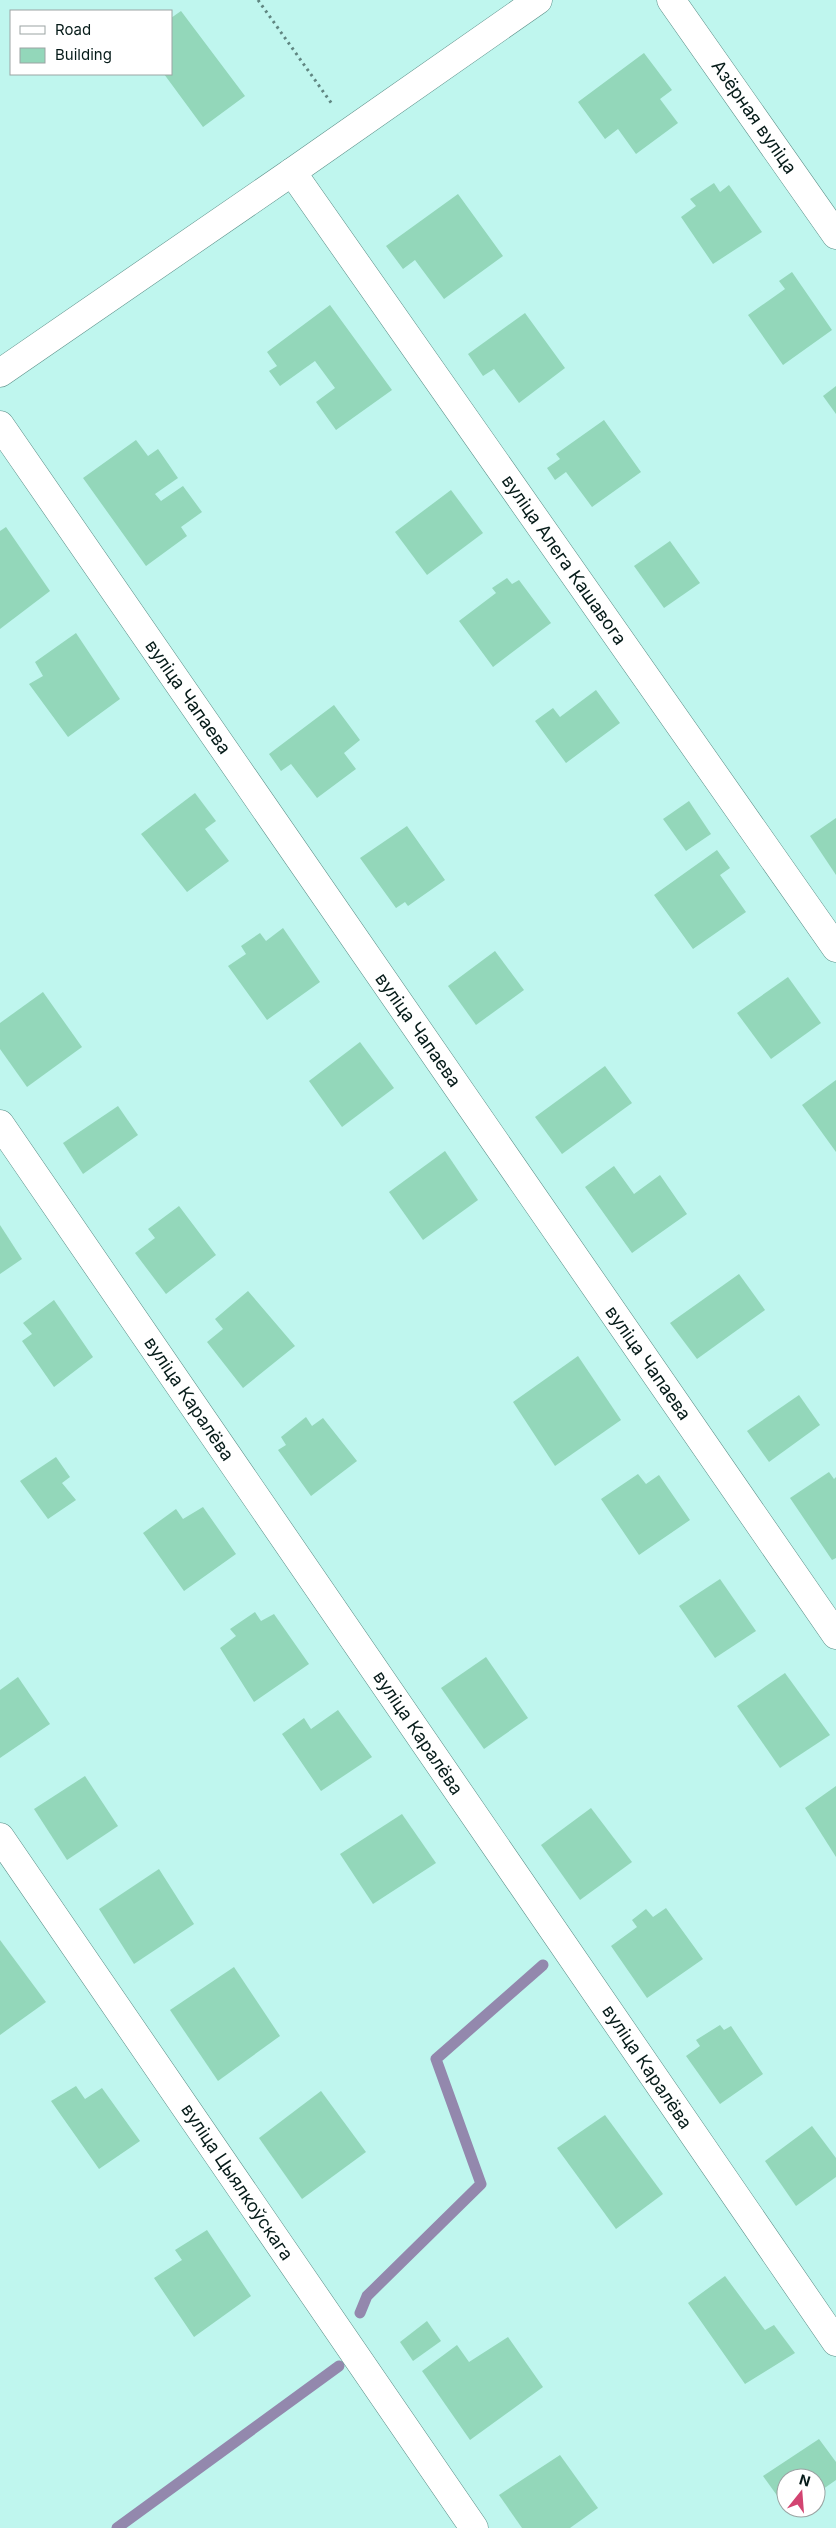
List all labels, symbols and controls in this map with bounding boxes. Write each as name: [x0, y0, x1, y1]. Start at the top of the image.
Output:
legend: [10, 10, 172, 75]
text: Road: [55, 20, 91, 39]
text: Building: [55, 45, 112, 64]
street label: Азёрная вуліца: [707, 56, 801, 177]
street label: вуліца Алега Кашавога: [498, 471, 631, 649]
street label: вуліца Чапаева: [141, 636, 236, 758]
street label: вуліца Чапаева: [371, 969, 466, 1091]
street label: вуліца Чапаева: [601, 1302, 696, 1424]
street label: вуліца Каралёва: [140, 1333, 239, 1465]
street label: вуліца Каралёва: [369, 1667, 468, 1799]
street label: вуліца Каралёва: [598, 2001, 697, 2133]
street label: вуліца Цыялкоўскага: [177, 2099, 298, 2264]
north arrow: [776, 2468, 826, 2518]
text: N: [797, 2470, 813, 2490]

